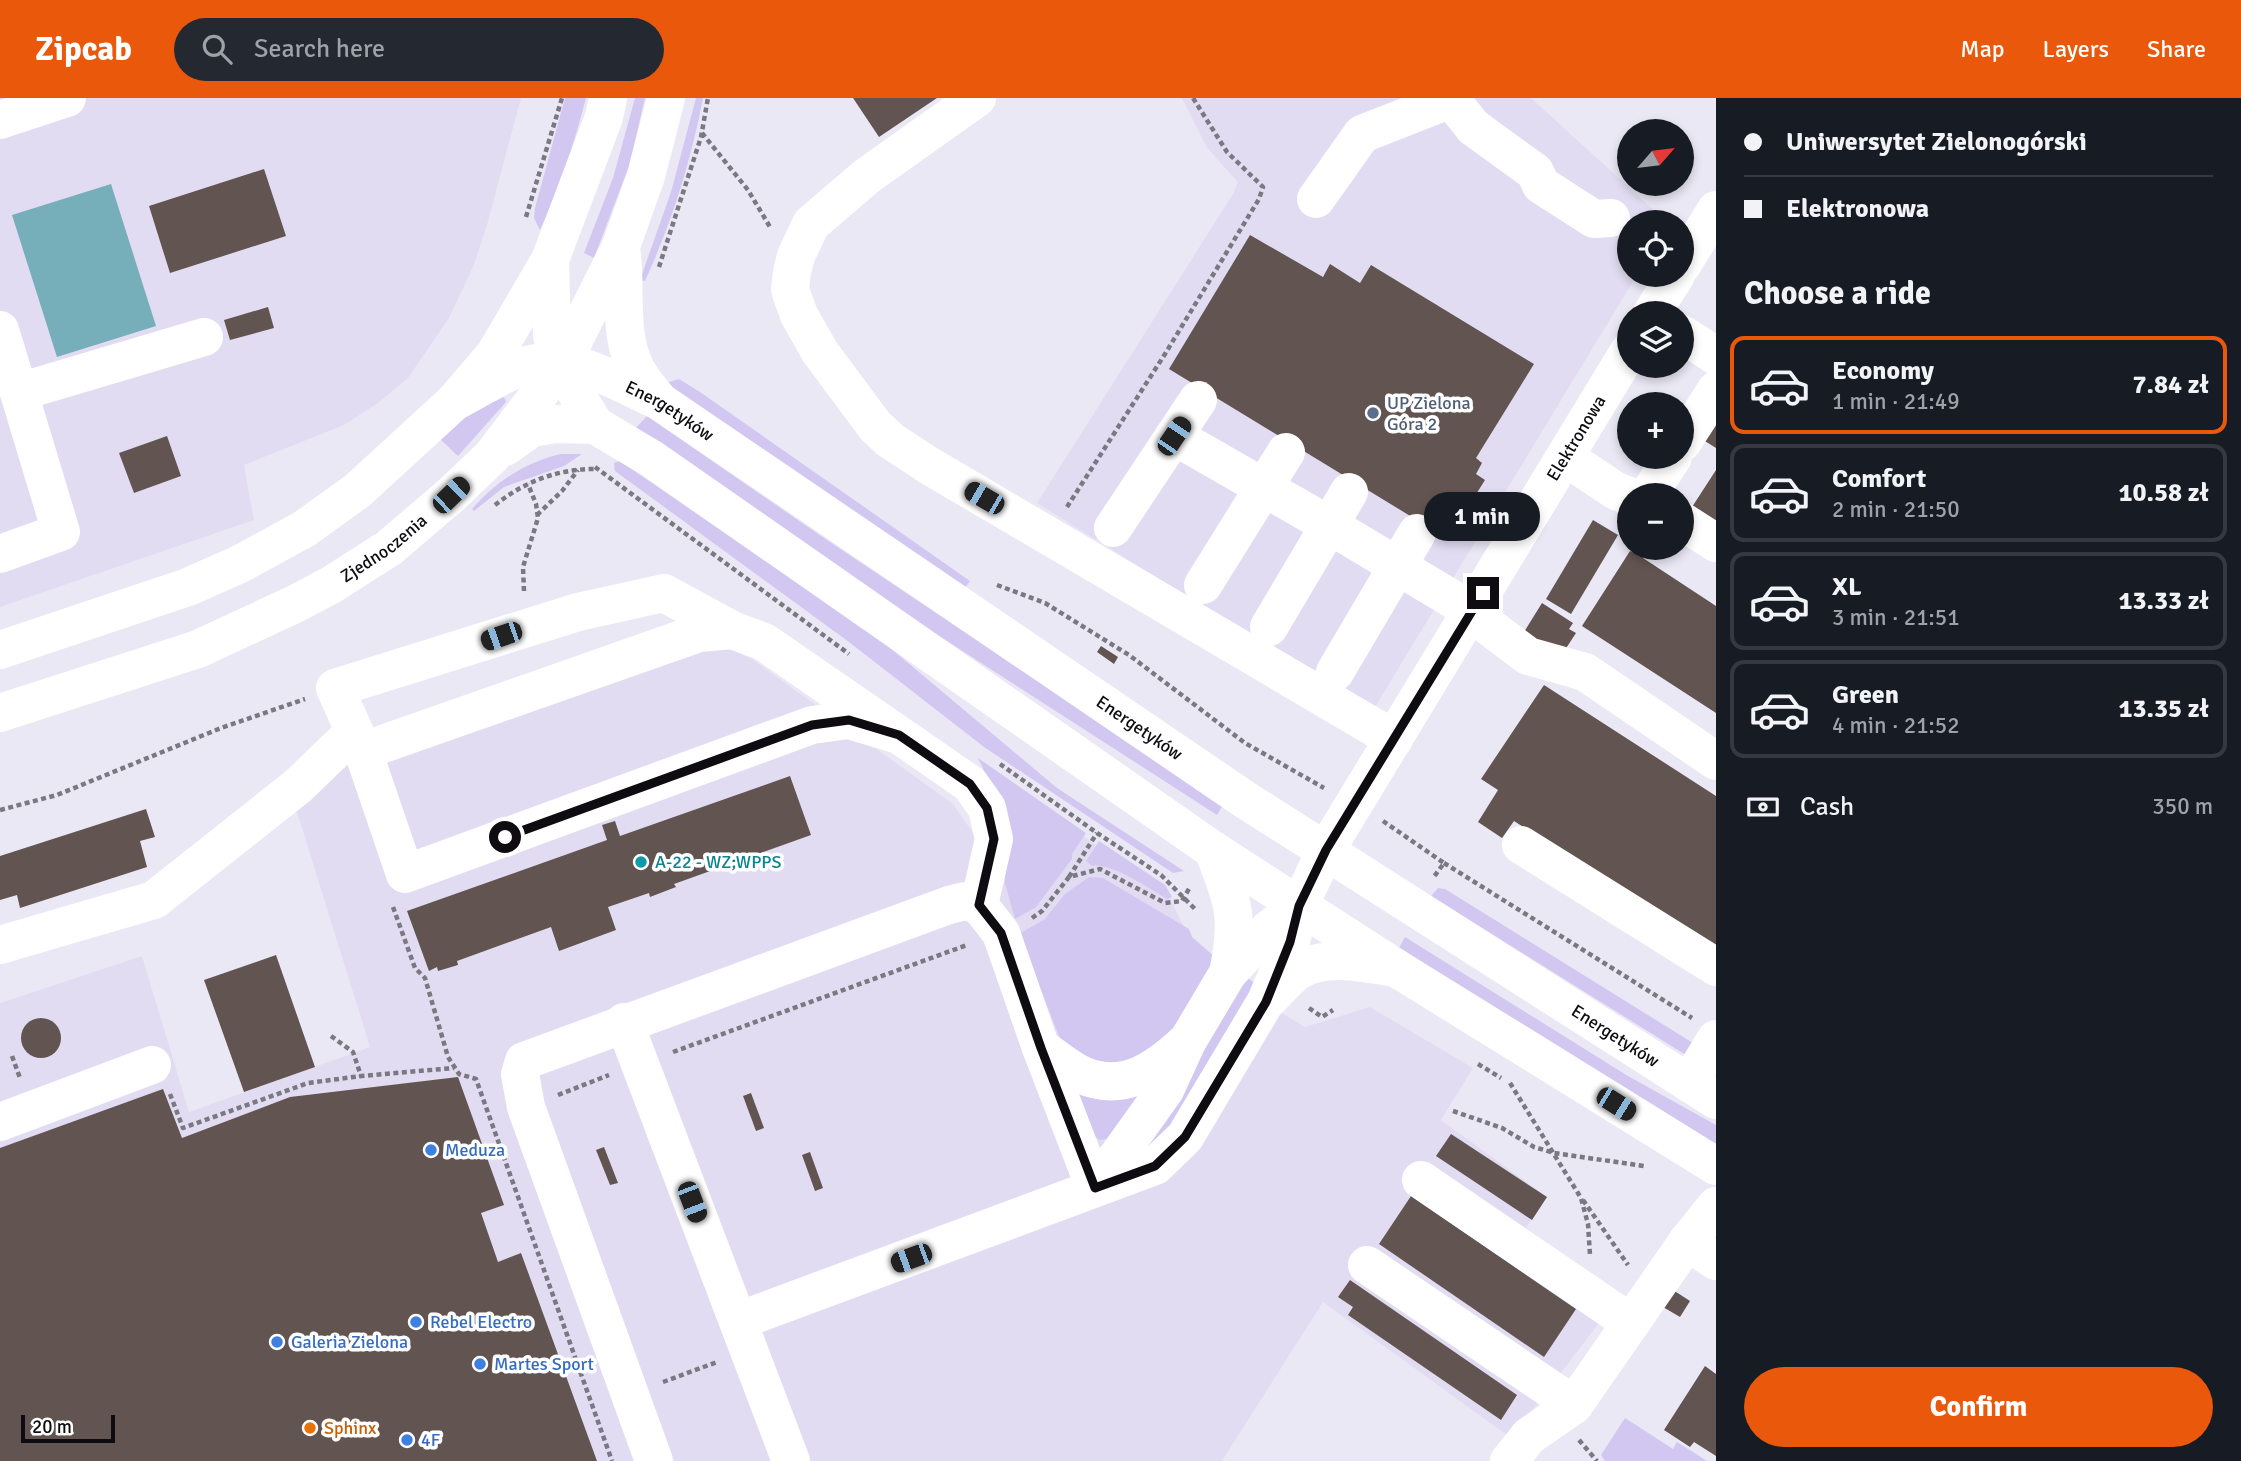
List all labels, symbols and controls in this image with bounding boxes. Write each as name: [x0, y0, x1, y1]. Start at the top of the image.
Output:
search box: [174, 18, 664, 81]
text: Zipcab: [35, 29, 132, 70]
icon: search: [198, 30, 236, 68]
text: Search here: [254, 33, 385, 65]
text: Map: [1960, 34, 2005, 64]
text: Layers: [2043, 34, 2109, 64]
text: Share: [2147, 34, 2206, 64]
north arrow: [1617, 119, 1694, 196]
map controls: [1617, 119, 1694, 560]
text: Uniwersytet Zielonogórski: [1786, 126, 2087, 158]
text: Elektronowa: [1786, 193, 1929, 225]
button: locate: [1617, 210, 1694, 287]
text: Choose a ride: [1744, 274, 1931, 313]
button: layers: [1617, 301, 1694, 378]
icon: car: [1748, 354, 1811, 417]
text: Economy: [1832, 355, 1934, 387]
text: 7.84 zł: [2133, 369, 2209, 401]
street label: Energetyków: [622, 376, 718, 446]
text: 1 min · 21:49: [1832, 387, 1960, 416]
street label: Elektronowa: [1542, 391, 1611, 485]
place label: UP Zielona Góra 2: [1387, 392, 1471, 435]
button: +: [1617, 392, 1694, 469]
marker: UP Zielona Góra 2: [1365, 405, 1381, 421]
car: [1154, 413, 1195, 459]
icon: car: [1748, 462, 1811, 525]
text: Comfort: [1832, 463, 1926, 495]
car: [429, 473, 474, 517]
text: 10.58 zł: [2118, 477, 2209, 509]
car: [961, 478, 1008, 518]
button: −: [1617, 483, 1694, 560]
callout: 1 min: [1425, 491, 1541, 540]
text: 2 min · 21:50: [1832, 495, 1960, 524]
text: 1 min: [1454, 502, 1510, 531]
street label: Zjednoczenia: [336, 509, 432, 587]
icon: car: [1748, 570, 1811, 633]
text: XL: [1832, 571, 1862, 603]
route end: [1467, 577, 1499, 609]
text: 13.33 zł: [2118, 585, 2209, 617]
text: 3 min · 21:51: [1832, 603, 1960, 632]
car: [478, 619, 525, 653]
icon: car: [1748, 678, 1811, 741]
text: Green: [1832, 679, 1899, 711]
street label: Energetyków: [1092, 691, 1187, 765]
text: 13.35 zł: [2118, 693, 2209, 725]
text: 4 min · 21:52: [1832, 711, 1960, 740]
icon: cash: [1744, 788, 1782, 826]
text: Cash: [1800, 791, 1854, 823]
text: 350 m: [2152, 792, 2213, 821]
route start: [489, 821, 521, 853]
place label: A-22 - WZ;WPPS: [655, 851, 782, 873]
marker: A-22 - WZ;WPPS: [633, 854, 649, 870]
street label: Energetyków: [1567, 1000, 1663, 1072]
car: [1593, 1084, 1640, 1124]
place label: Meduza: [445, 1139, 505, 1161]
marker: Meduza: [423, 1142, 439, 1158]
car: [675, 1179, 710, 1225]
car: [888, 1241, 935, 1275]
place label: Rebel Electro: [430, 1311, 532, 1333]
marker: Rebel Electro: [408, 1314, 424, 1330]
place label: Galeria Zielona: [291, 1331, 408, 1353]
marker: Galeria Zielona: [269, 1334, 285, 1350]
place label: Martes Sport: [494, 1353, 594, 1375]
marker: Martes Sport: [472, 1356, 488, 1372]
button: Confirm: [1744, 1367, 2213, 1447]
scale bar: [21, 1412, 116, 1444]
text: 20 m: [32, 1415, 72, 1439]
place label: Sphinx: [324, 1417, 377, 1439]
marker: Sphinx: [302, 1420, 318, 1436]
place label: 4F: [421, 1429, 440, 1451]
marker: 4F: [399, 1432, 415, 1448]

